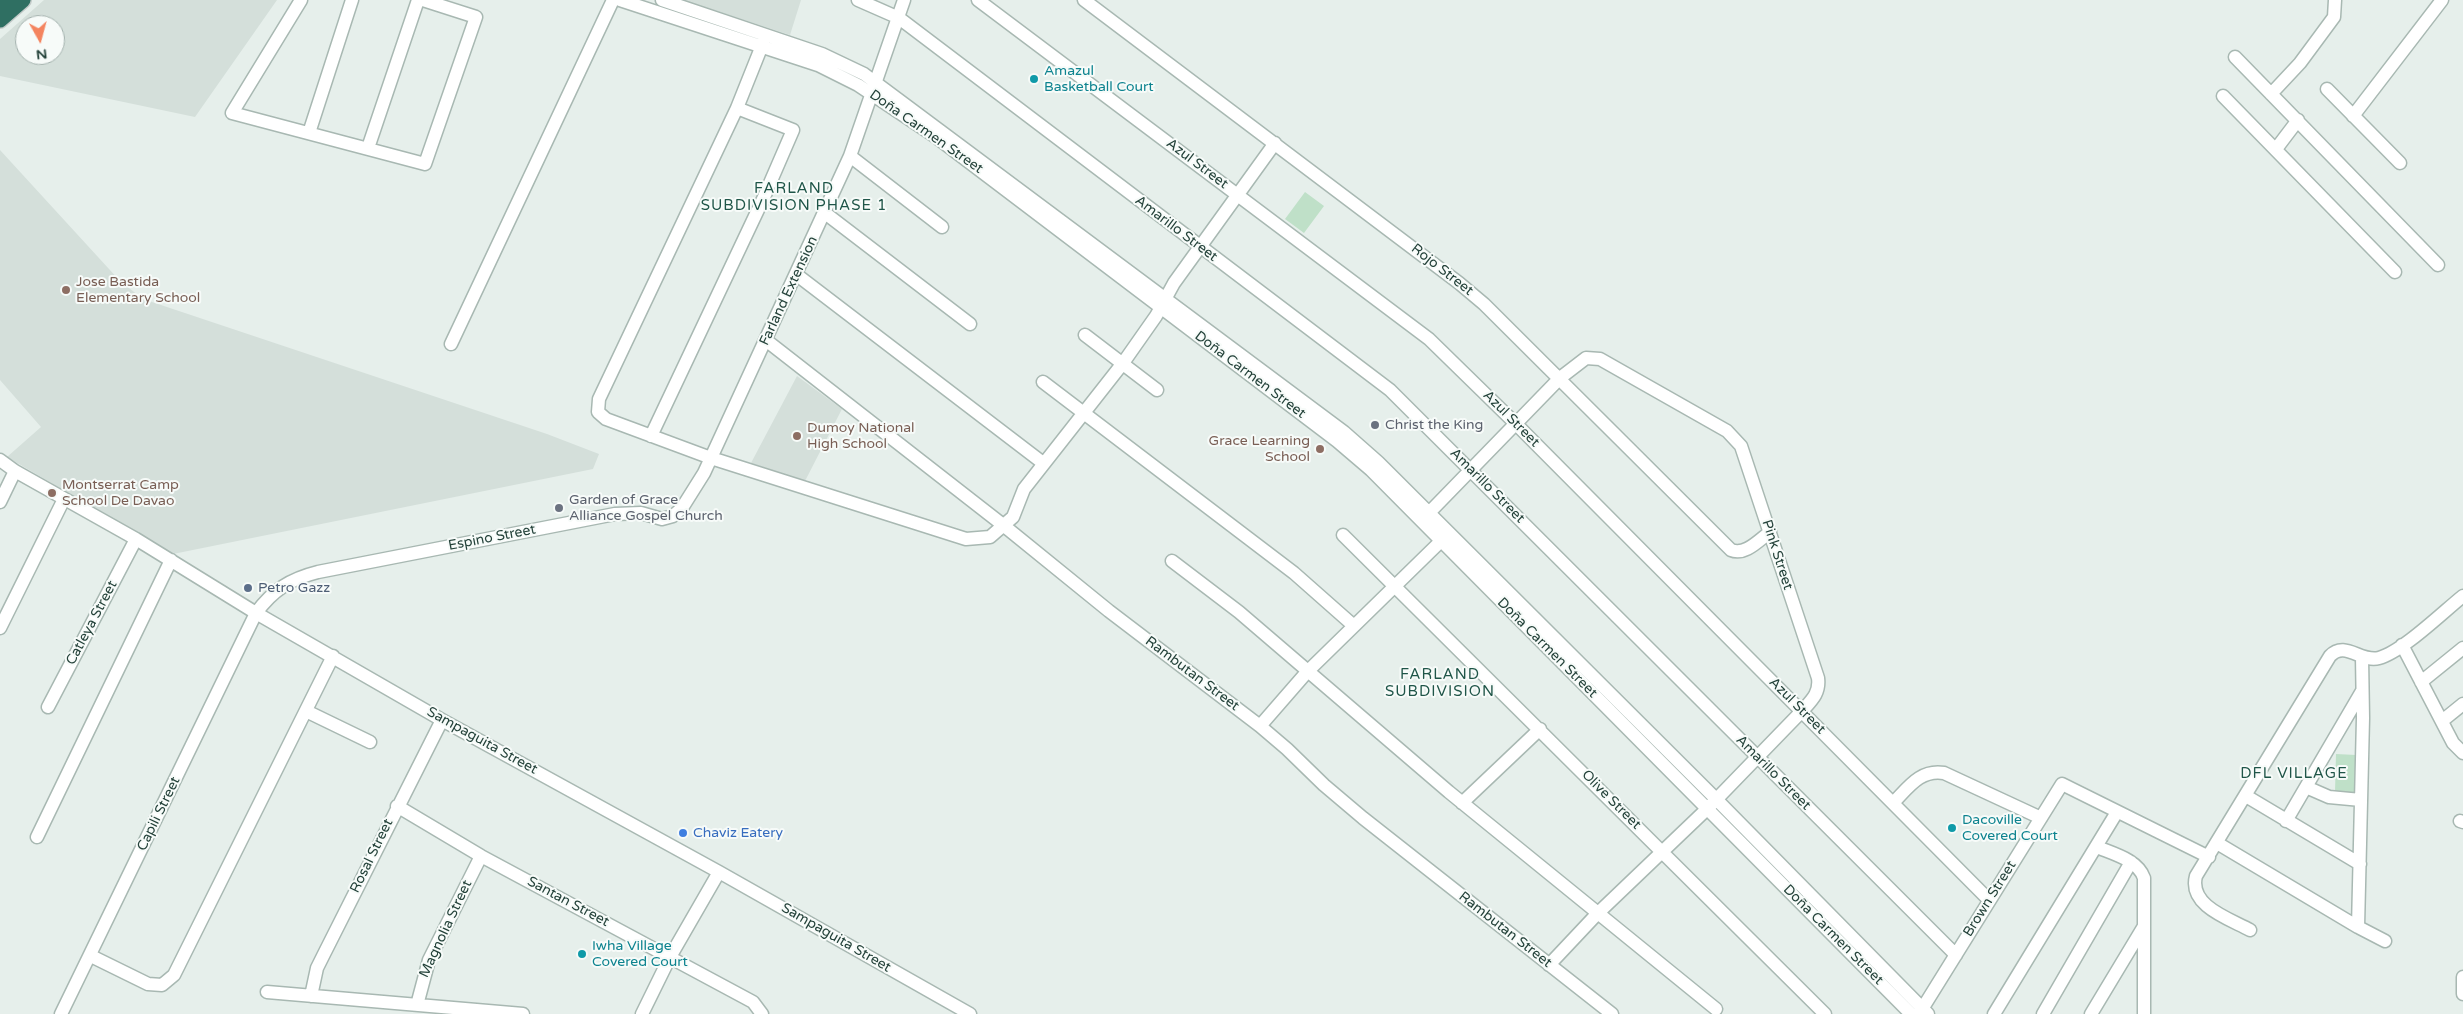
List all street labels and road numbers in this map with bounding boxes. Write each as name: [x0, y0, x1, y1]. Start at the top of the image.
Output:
street label: Doña Carmen Street: [866, 86, 986, 178]
street label: Azul Street: [1163, 135, 1231, 193]
street label: Amarillo Street: [1131, 192, 1221, 266]
street label: Farland Extension: [756, 234, 822, 348]
street label: Rojo Street: [1408, 241, 1476, 299]
street label: Doña Carmen Street: [1191, 328, 1309, 422]
street label: Azul Street: [1479, 387, 1543, 451]
street label: Amarillo Street: [1446, 445, 1528, 527]
street label: Pink Street: [1758, 518, 1796, 592]
street label: Espino Street: [447, 521, 537, 555]
street label: Catleya Street: [63, 578, 121, 668]
street label: Doña Carmen Street: [1493, 594, 1601, 702]
street label: Rambutan Street: [1142, 633, 1242, 715]
street label: Azul Street: [1765, 674, 1829, 738]
street label: Sampaguita Street: [424, 704, 540, 778]
street label: Amarillo Street: [1732, 732, 1814, 814]
street label: Olive Street: [1578, 767, 1644, 833]
street label: Capili Street: [134, 774, 184, 854]
street label: Rosal Street: [347, 816, 397, 896]
street label: Brown Street: [1960, 858, 2020, 940]
street label: Santan Street: [524, 873, 612, 931]
street label: Magnolia Street: [416, 878, 476, 980]
street label: Doña Carmen Street: [1779, 881, 1887, 989]
street label: Rambutan Street: [1455, 888, 1555, 972]
street label: Sampaguita Street: [778, 900, 894, 976]

